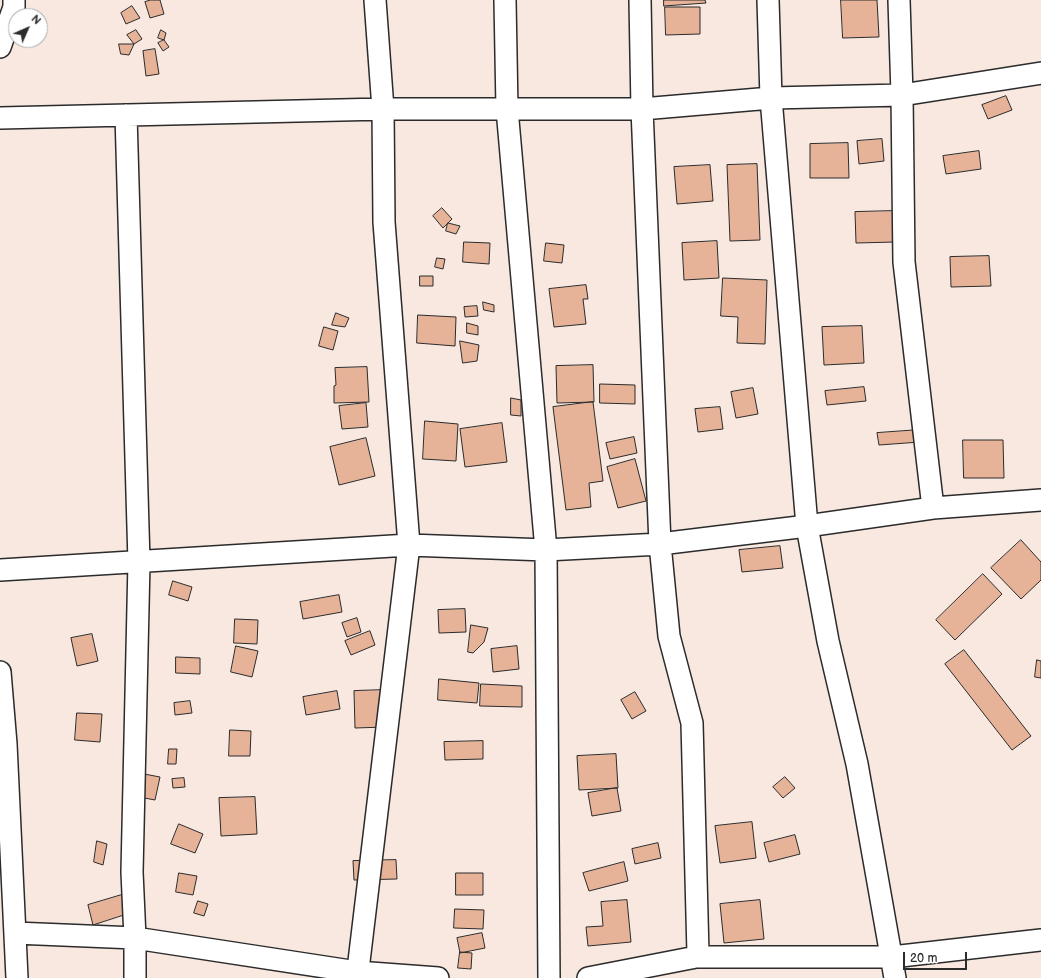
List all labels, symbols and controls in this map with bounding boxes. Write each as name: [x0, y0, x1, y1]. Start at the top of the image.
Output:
north arrow: [8, 8, 48, 48]
text: N: [29, 12, 44, 27]
scale bar: [905, 944, 969, 970]
text: 20 m: [910, 951, 937, 966]

